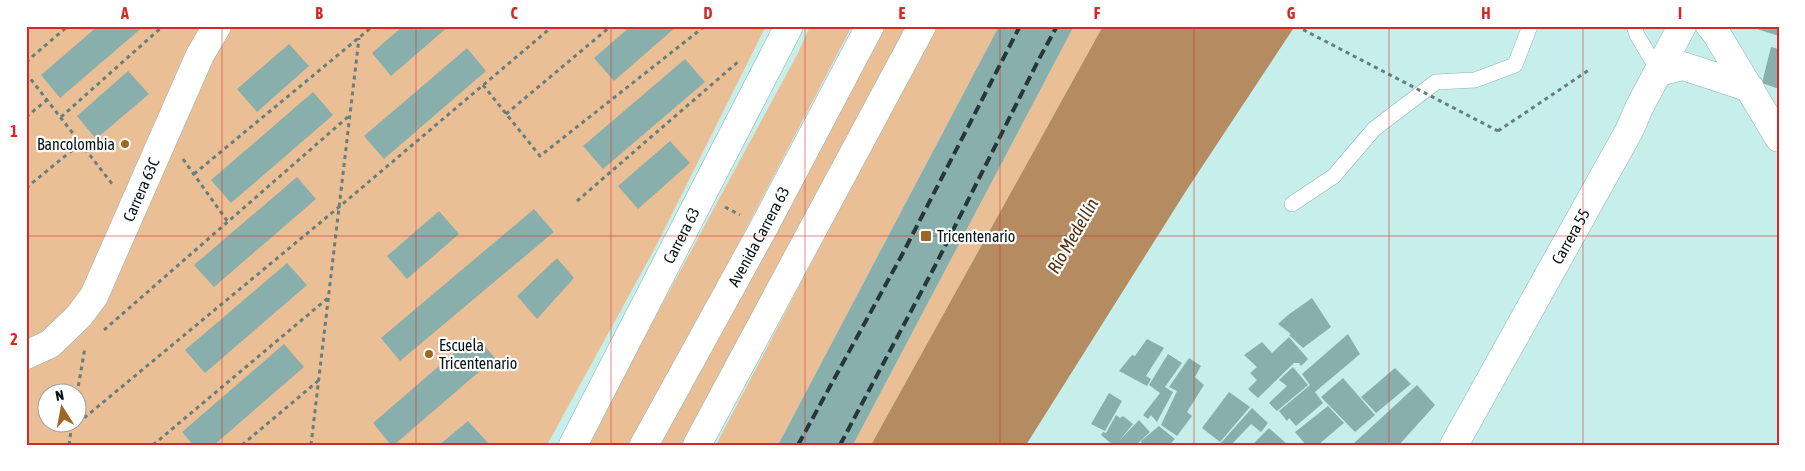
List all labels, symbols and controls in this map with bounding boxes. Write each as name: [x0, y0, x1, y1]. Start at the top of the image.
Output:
text: A: [120, 4, 129, 22]
text: B: [315, 4, 323, 22]
text: C: [510, 4, 518, 22]
text: D: [704, 4, 713, 22]
text: E: [899, 4, 906, 22]
text: F: [1094, 4, 1101, 22]
text: G: [1287, 4, 1296, 22]
text: H: [1481, 4, 1491, 22]
text: I: [1678, 4, 1682, 22]
text: 1: [10, 122, 18, 140]
place label: Bancolombia: [37, 135, 115, 153]
marker: Bancolombia: [119, 138, 131, 150]
street label: Carrera 63C: [119, 155, 163, 224]
street label: Avenida Carrera 63: [724, 183, 793, 289]
water label: Río Medellín: [1043, 194, 1103, 277]
street label: Carrera 63: [659, 204, 703, 266]
street label: Carrera 55: [1548, 205, 1593, 267]
place label: Tricentenario: [937, 227, 1015, 245]
marker: Tricentenario: [919, 229, 933, 243]
text: 2: [10, 330, 18, 348]
place label: Escuela Tricentenario: [439, 336, 517, 372]
marker: Escuela Tricentenario: [423, 348, 435, 360]
north arrow: [38, 384, 88, 434]
text: N: [54, 387, 65, 404]

